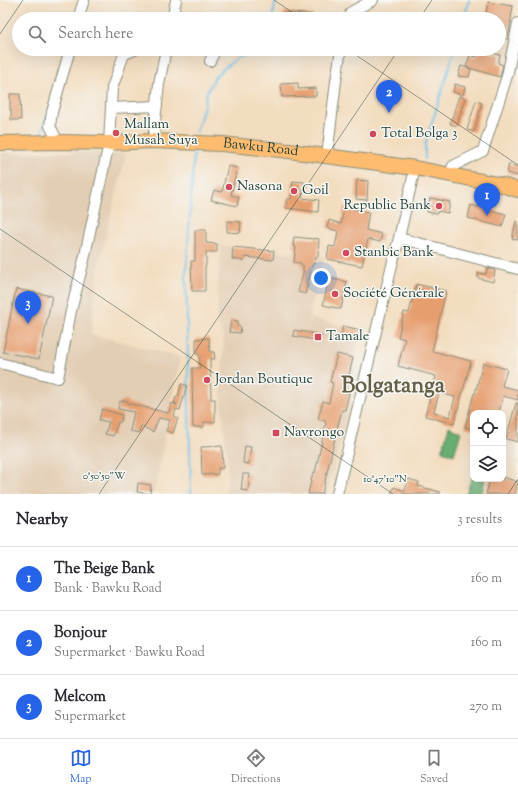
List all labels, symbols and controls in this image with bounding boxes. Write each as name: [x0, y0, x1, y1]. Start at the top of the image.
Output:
search box: [12, 12, 506, 56]
icon: search: [26, 23, 48, 45]
text: Search here: [58, 24, 133, 45]
pin: 2: [376, 80, 402, 113]
place label: Mallam Musah Suya: [124, 115, 198, 151]
place label: Total Bolga 3: [381, 124, 458, 144]
marker: Mallam Musah Suya: [111, 128, 121, 138]
marker: Total Bolga 3: [368, 129, 378, 139]
street label: Bawku Road: [222, 134, 300, 162]
place label: Nasona: [237, 177, 283, 197]
place label: Goil: [302, 181, 329, 201]
marker: Nasona: [224, 182, 234, 192]
pin: 1: [474, 183, 500, 216]
marker: Goil: [289, 186, 299, 196]
place label: Republic Bank: [343, 196, 431, 216]
marker: Republic Bank: [434, 201, 444, 211]
place label: Stanbic Bank: [354, 243, 434, 263]
marker: Stanbic Bank: [341, 248, 351, 258]
your location: [311, 268, 331, 288]
place label: Société Générale: [343, 284, 445, 304]
marker: Société Générale: [330, 289, 340, 299]
pin: 3: [15, 291, 41, 324]
place label: Tamale: [326, 327, 369, 347]
marker: Tamale: [313, 332, 323, 342]
place label: Jordan Boutique: [214, 370, 313, 390]
district label: Bolgatanga: [341, 371, 446, 403]
marker: Jordan Boutique: [202, 375, 212, 385]
map controls: [470, 410, 506, 482]
button: locate: [470, 410, 506, 446]
place label: Navrongo: [284, 423, 344, 443]
marker: Navrongo: [271, 428, 281, 438]
button: layers: [470, 446, 506, 482]
text: 0°50'50"W: [83, 469, 125, 484]
text: 10°47'10"N: [363, 472, 407, 487]
text: Nearby: [16, 508, 68, 532]
text: 3 results: [457, 511, 502, 529]
text: The Beige Bank: [54, 559, 155, 580]
text: 1: [27, 570, 31, 588]
text: 160 m: [471, 570, 502, 588]
text: Bank · Bawku Road: [54, 580, 162, 598]
text: Bonjour: [54, 623, 107, 644]
text: 2: [26, 634, 32, 652]
text: 160 m: [471, 634, 502, 652]
text: Supermarket · Bawku Road: [54, 644, 205, 662]
text: Melcom: [54, 687, 106, 708]
text: 3: [26, 698, 32, 716]
text: 270 m: [469, 698, 502, 716]
text: Supermarket: [54, 708, 126, 726]
tab: Map: [70, 747, 92, 787]
tab: Directions: [231, 747, 281, 787]
tab: Saved: [420, 747, 448, 787]

